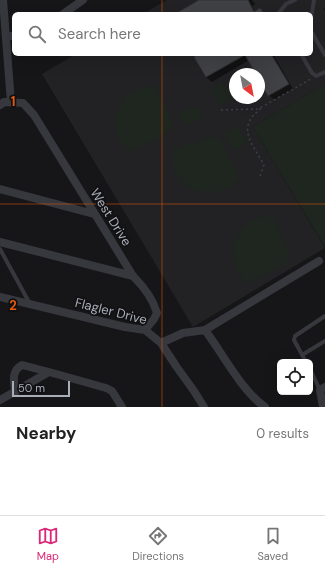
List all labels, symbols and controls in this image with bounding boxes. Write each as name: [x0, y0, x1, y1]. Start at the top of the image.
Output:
search box: [12, 12, 313, 56]
icon: search: [26, 23, 48, 45]
text: Search here: [58, 24, 141, 44]
north arrow: [229, 68, 265, 104]
text: 1: [11, 93, 15, 110]
street label: West Drive: [87, 185, 135, 249]
street label: Flagler Drive: [73, 294, 149, 328]
text: 2: [9, 297, 17, 314]
map controls: [277, 359, 313, 395]
button: locate: [277, 359, 313, 395]
scale bar: [12, 379, 70, 398]
text: 50 m: [18, 381, 45, 395]
text: Nearby: [16, 422, 76, 444]
text: 0 results: [256, 425, 309, 442]
tab: Map: [37, 525, 59, 563]
tab: Directions: [132, 525, 184, 563]
tab: Saved: [257, 525, 288, 563]

